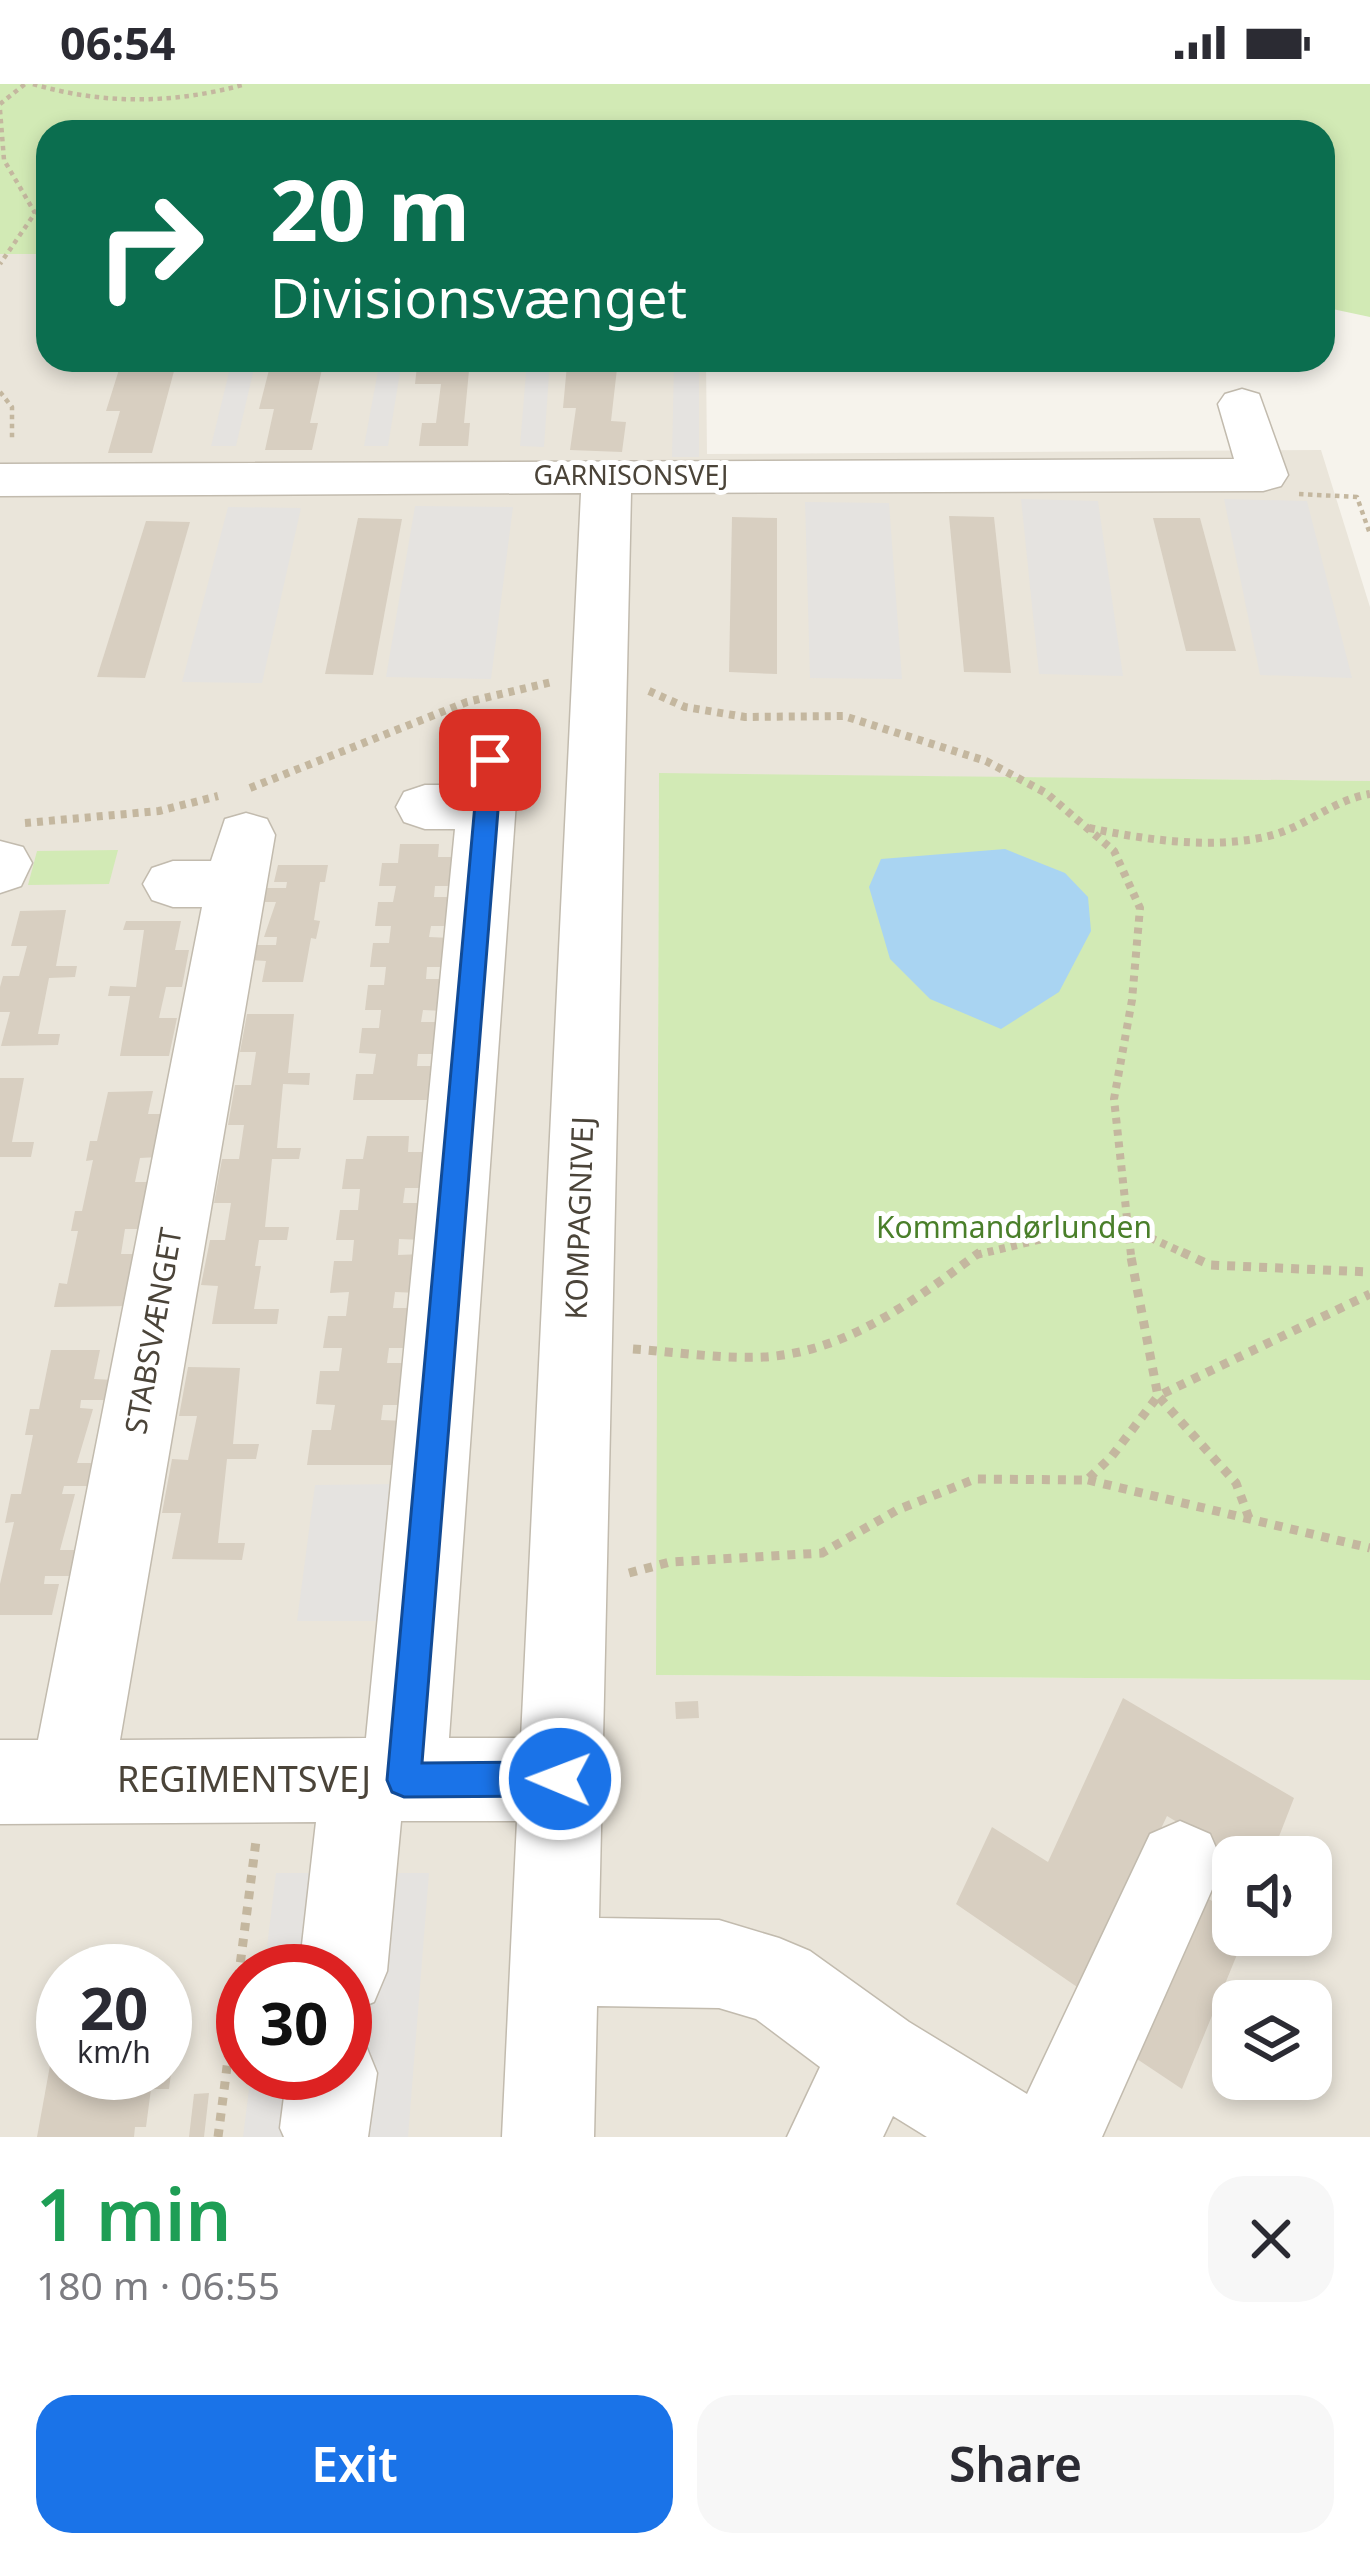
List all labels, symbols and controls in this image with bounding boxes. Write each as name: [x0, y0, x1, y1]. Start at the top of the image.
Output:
text: 06:54: [60, 12, 176, 73]
text: 20 m: [270, 151, 470, 266]
icon: right: [72, 168, 228, 324]
text: Divisionsvænget: [270, 260, 687, 334]
street label: GARNISONSVEJ: [534, 456, 728, 493]
pin: [439, 709, 541, 811]
icon: arrive: [457, 727, 523, 793]
street label: KOMPAGNIVEJ: [554, 1116, 603, 1320]
park label: Kommandørlunden: [876, 1206, 1152, 1247]
street label: STABSVÆNGET: [114, 1224, 191, 1437]
position arrow: [497, 1716, 623, 1842]
street label: REGIMENTSVEJ: [117, 1754, 371, 1803]
map controls: [1212, 1836, 1332, 2100]
button: sound: [1212, 1836, 1332, 1956]
speed limit sign: 30: [216, 1944, 372, 2100]
text: 20: [80, 1966, 148, 2048]
button: layers: [1212, 1980, 1332, 2100]
text: km/h: [77, 2031, 151, 2072]
text: 1 min: [36, 2164, 231, 2262]
button: close: [1208, 2176, 1334, 2302]
text: 180 m · 06:55: [36, 2258, 280, 2311]
button: Exit: [36, 2395, 673, 2533]
button: Share: [697, 2395, 1334, 2533]

